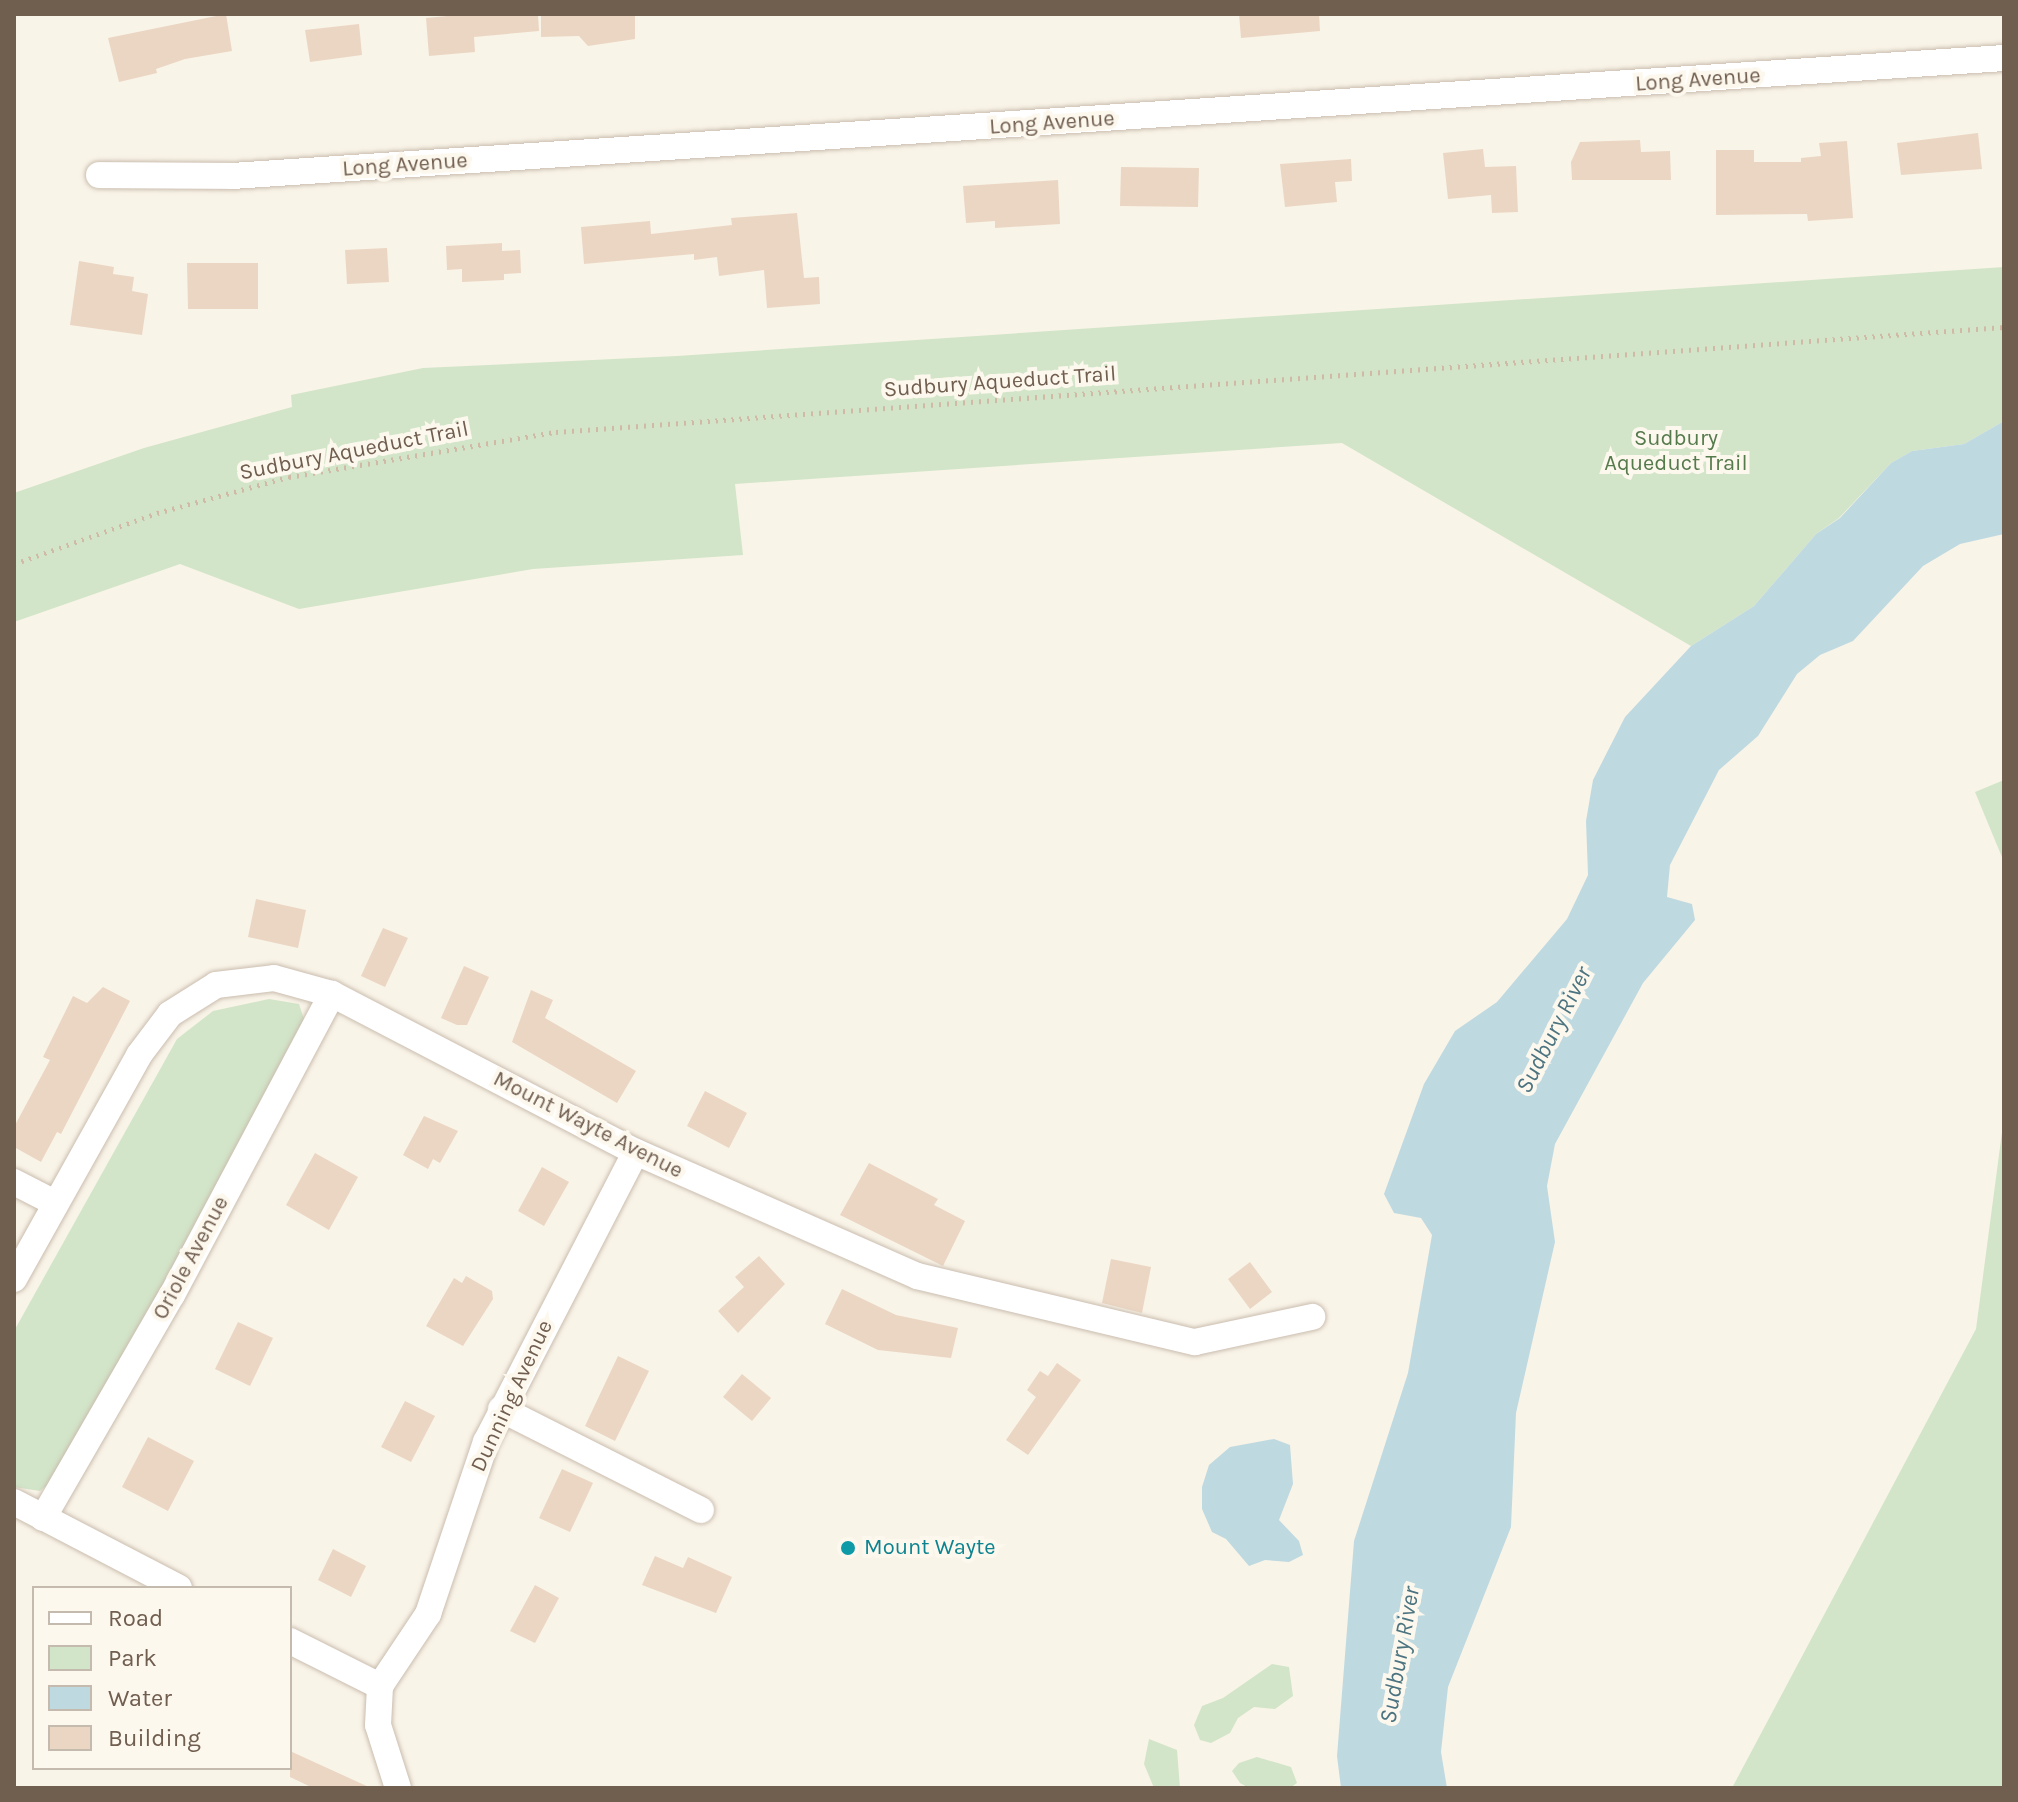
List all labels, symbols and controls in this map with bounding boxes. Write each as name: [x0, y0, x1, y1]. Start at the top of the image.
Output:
street label: Long Avenue: [1634, 62, 1762, 98]
street label: Long Avenue: [988, 105, 1116, 141]
street label: Long Avenue: [341, 147, 469, 183]
street label: Sudbury Aqueduct Trail: [883, 361, 1117, 403]
street label: Sudbury Aqueduct Trail: [237, 416, 471, 486]
park label: Sudbury Aqueduct Trail: [1604, 425, 1748, 476]
water label: Sudbury River: [1510, 962, 1598, 1098]
street label: Mount Wayte Avenue: [489, 1066, 687, 1184]
street label: Oriole Avenue: [147, 1192, 235, 1324]
street label: Dunning Avenue: [465, 1316, 559, 1476]
place label: Mount Wayte: [864, 1535, 996, 1561]
marker: Mount Wayte: [839, 1539, 857, 1557]
water label: Sudbury River: [1374, 1584, 1426, 1726]
legend: [32, 1586, 292, 1770]
text: Road: [108, 1604, 163, 1632]
text: Park: [108, 1644, 157, 1672]
text: Water: [108, 1684, 172, 1712]
text: Building: [108, 1724, 201, 1752]

